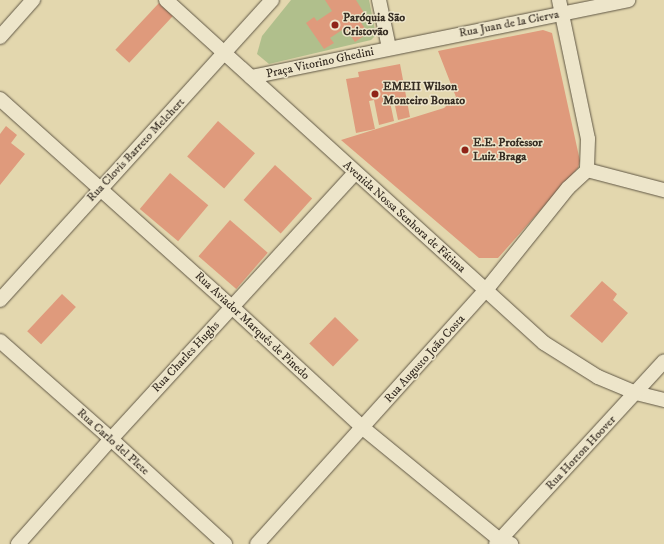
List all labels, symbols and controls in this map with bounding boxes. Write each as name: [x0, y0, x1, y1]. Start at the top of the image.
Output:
street label: Rua Juan de la Cierva: [458, 7, 560, 41]
place label: Paróquia São Cristovão: [343, 11, 405, 39]
marker: Paróquia São Cristovão: [330, 20, 340, 30]
street label: Praça Vitorino Ghedini: [265, 45, 375, 81]
place label: EMEII Wilson Monteiro Bonato: [383, 80, 465, 108]
marker: EMEII Wilson Monteiro Bonato: [370, 89, 380, 99]
street label: Rua Clovis Barreto Melchert: [84, 95, 188, 205]
place label: E.E. Professor Luiz Braga: [473, 136, 543, 164]
marker: E.E. Professor Luiz Braga: [460, 145, 470, 155]
street label: Avenida Nossa Senhora de Fátima: [340, 158, 468, 276]
street label: Rua Aviador Marquês de Pinedo: [192, 269, 312, 383]
street label: Rua Augusto João Costa: [382, 312, 468, 406]
street label: Rua Charles Hughs: [149, 318, 223, 396]
street label: Rua Carlo del Plete: [74, 406, 152, 478]
street label: Rua Horton Hoover: [543, 413, 619, 493]

